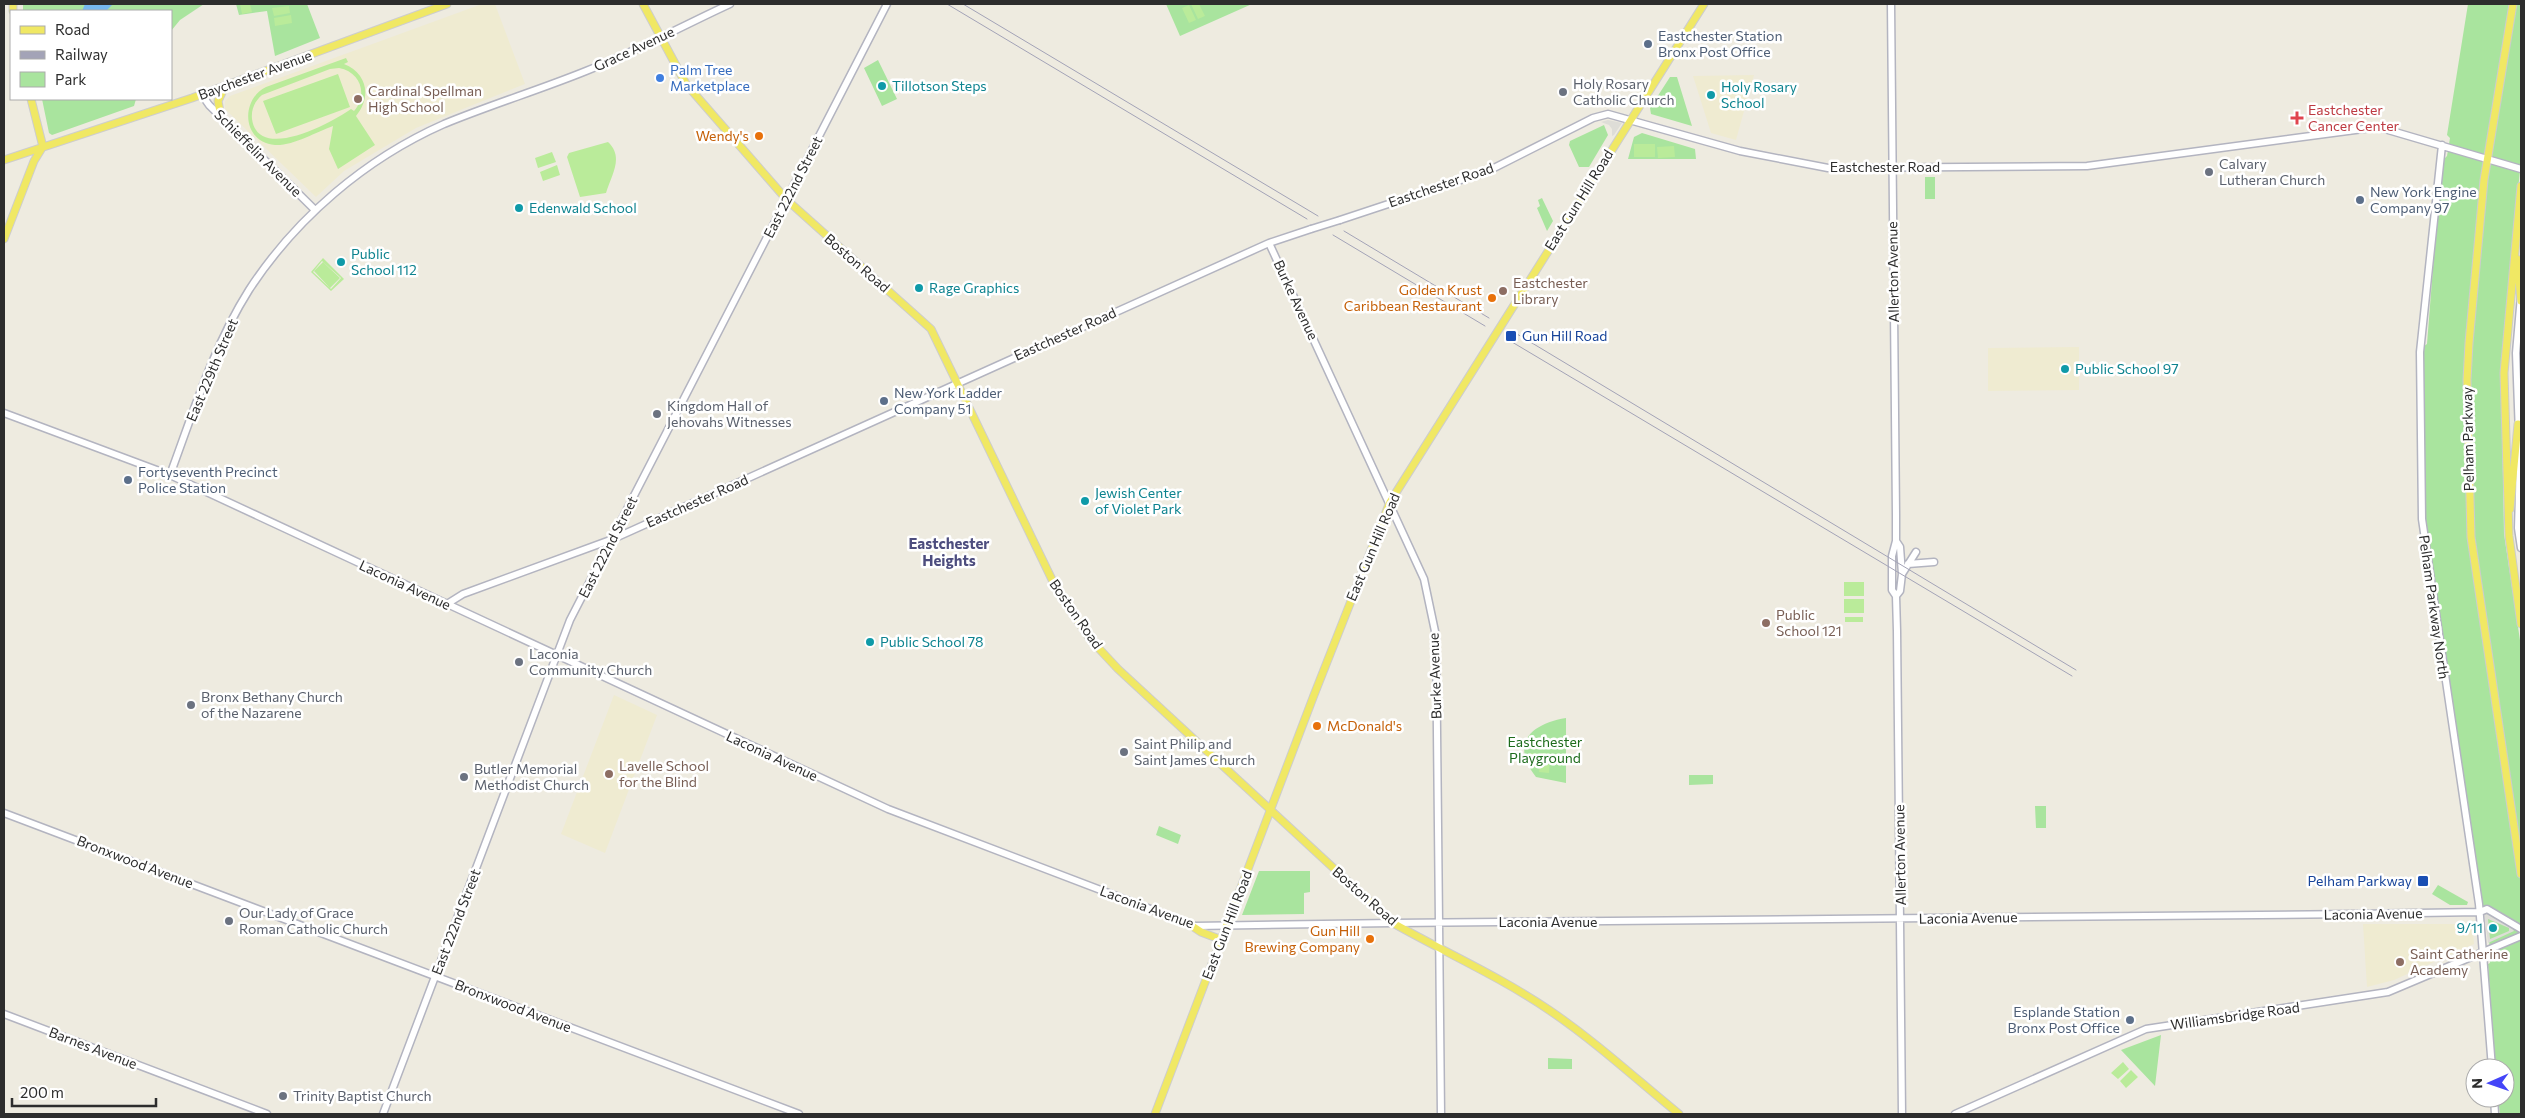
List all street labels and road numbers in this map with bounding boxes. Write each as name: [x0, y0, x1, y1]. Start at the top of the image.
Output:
street label: Grace Avenue: [591, 23, 677, 75]
street label: Baychester Avenue: [196, 46, 314, 103]
street label: Schieffelin Avenue: [211, 105, 306, 200]
street label: East 222nd Street: [760, 133, 826, 241]
street label: East Gun Hill Road: [1541, 146, 1616, 253]
street label: Eastchester Road: [1830, 158, 1940, 175]
street label: Eastchester Road: [1386, 159, 1496, 211]
street label: Allerton Avenue: [1883, 221, 1902, 323]
street label: Boston Road: [821, 230, 893, 296]
street label: Burke Avenue: [1270, 257, 1322, 343]
street label: Eastchester Road: [1011, 303, 1119, 364]
street label: East 229th Street: [182, 315, 241, 424]
street label: Pelham Parkway: [2458, 387, 2477, 491]
street label: Eastchester Road: [643, 470, 751, 531]
street label: East Gun Hill Road: [1342, 490, 1403, 603]
street label: East 222nd Street: [575, 493, 641, 601]
street label: Pelham Parkway North: [2416, 534, 2453, 680]
street label: Laconia Avenue: [357, 556, 454, 613]
street label: Boston Road: [1046, 576, 1107, 652]
street label: Burke Avenue: [1424, 633, 1445, 720]
street label: Laconia Avenue: [724, 727, 821, 784]
street label: Allerton Avenue: [1890, 804, 1909, 906]
street label: Bronxwood Avenue: [75, 831, 196, 892]
street label: Boston Road: [1329, 863, 1401, 929]
street label: East 222nd Street: [428, 866, 484, 977]
street label: East Gun Hill Road: [1198, 868, 1255, 982]
street label: Laconia Avenue: [1098, 882, 1197, 931]
street label: Laconia Avenue: [2323, 904, 2423, 923]
street label: Laconia Avenue: [1918, 908, 2018, 927]
street label: Laconia Avenue: [1499, 913, 1597, 930]
street label: Bronxwood Avenue: [453, 975, 574, 1036]
street label: Williamsbridge Road: [2169, 998, 2301, 1033]
street label: Barnes Avenue: [47, 1023, 140, 1072]

